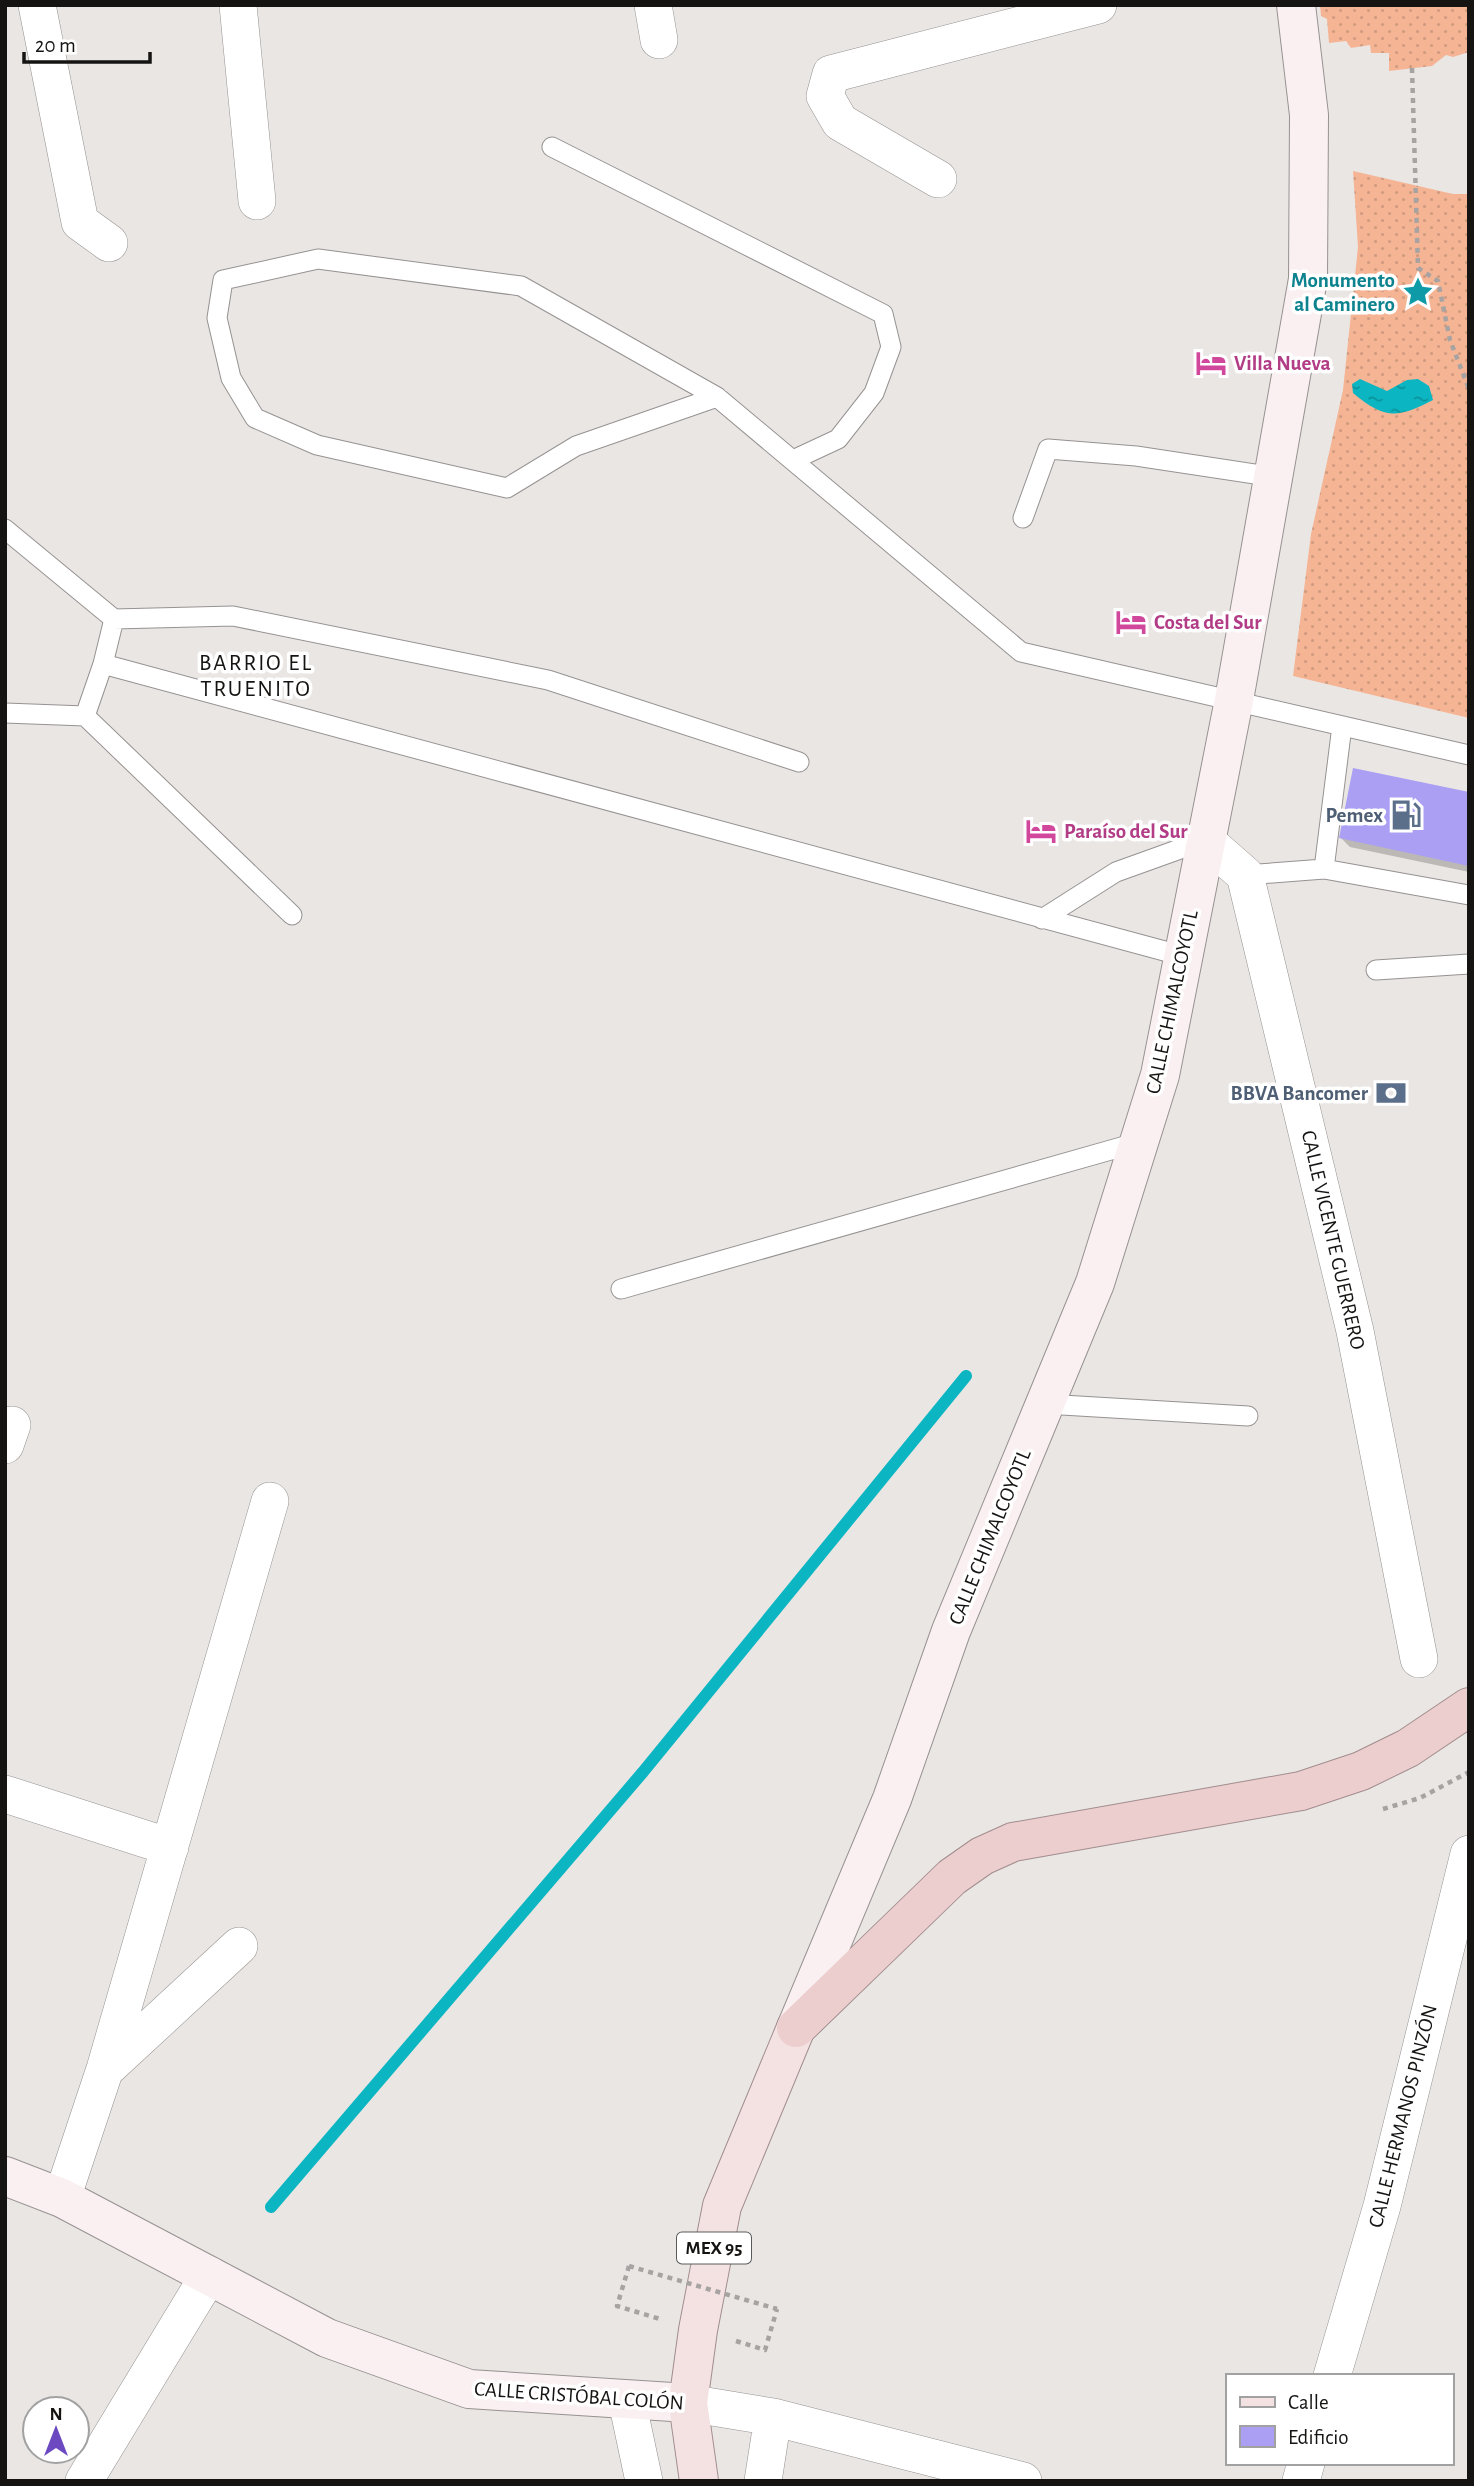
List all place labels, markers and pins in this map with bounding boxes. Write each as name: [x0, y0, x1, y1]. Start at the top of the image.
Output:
place label: Monumento al Caminero: [1291, 270, 1395, 315]
place icon: Monumento al Caminero: [1401, 275, 1435, 309]
hotel icon: Villa Nueva: [1194, 346, 1228, 380]
place label: Villa Nueva: [1234, 353, 1331, 374]
hotel icon: Costa del Sur: [1114, 605, 1148, 639]
place label: Costa del Sur: [1154, 612, 1262, 633]
fuel station icon: Pemex: [1389, 798, 1423, 832]
place label: Pemex: [1326, 805, 1383, 826]
hotel icon: Paraíso del Sur: [1024, 814, 1058, 848]
place label: Paraíso del Sur: [1064, 821, 1188, 842]
bank icon: BBVA Bancomer: [1374, 1076, 1408, 1110]
place label: BBVA Bancomer: [1231, 1083, 1369, 1104]

